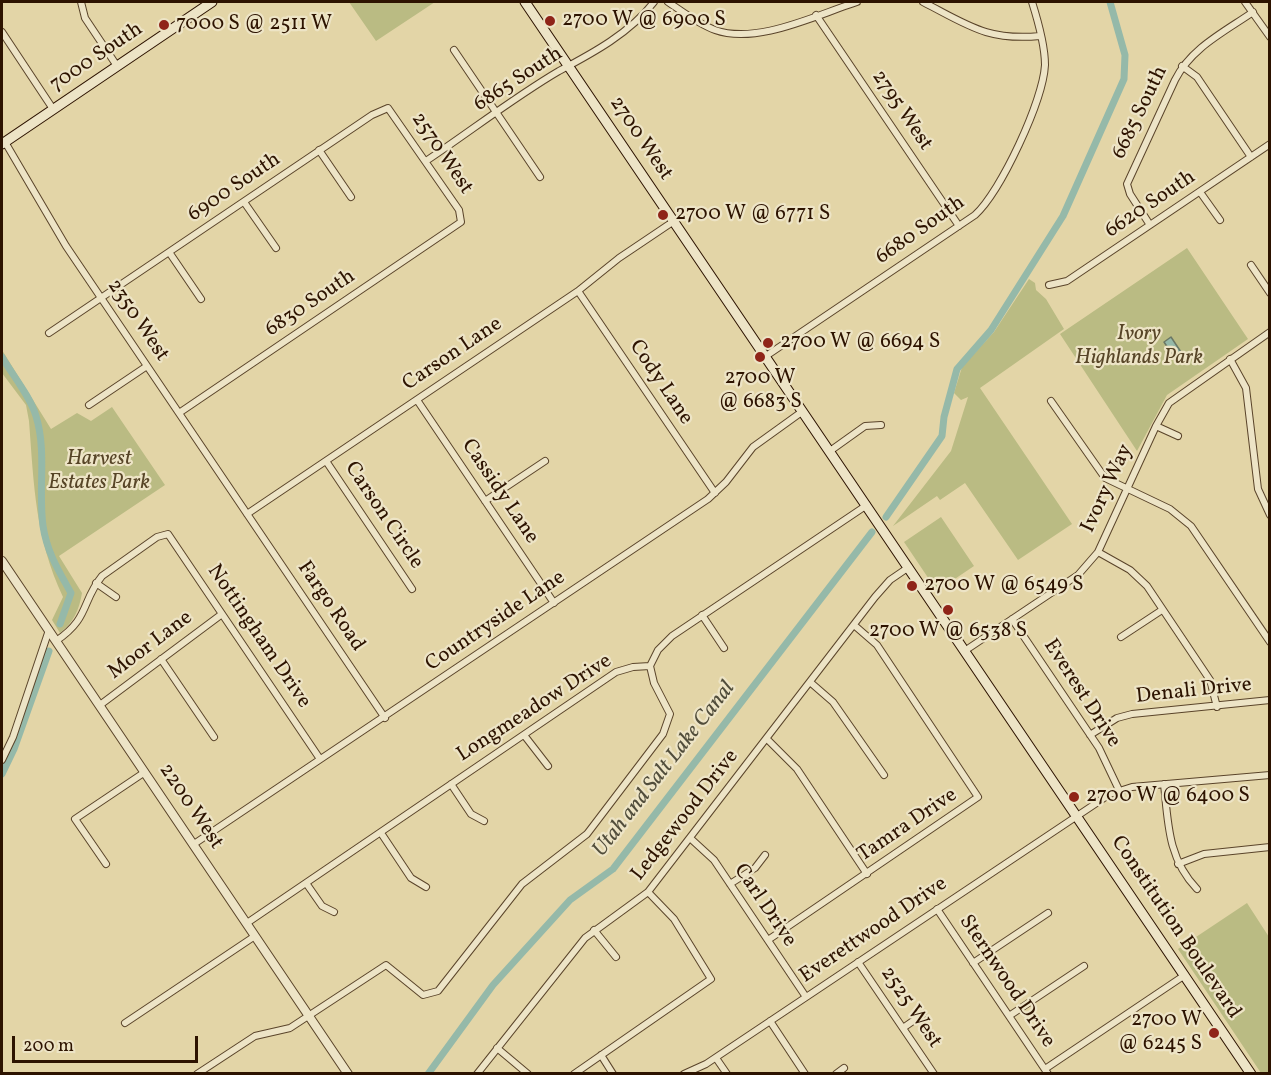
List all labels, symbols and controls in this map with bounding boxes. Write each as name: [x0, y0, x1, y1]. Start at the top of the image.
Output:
place label: 2700 W @ 6900 S: [562, 8, 726, 34]
place label: 7000 S @ 2511 W: [176, 12, 332, 38]
marker: 2700 W @ 6900 S: [543, 14, 557, 28]
street label: 7000 South: [46, 18, 148, 98]
marker: 7000 S @ 2511 W: [157, 18, 171, 32]
street label: 6865 South: [470, 42, 568, 118]
street label: 6685 South: [1108, 62, 1174, 164]
street label: 2795 West: [865, 66, 937, 156]
street label: 2700 West: [603, 92, 677, 186]
street label: 2570 West: [404, 108, 478, 200]
street label: 6900 South: [184, 148, 286, 228]
street label: 6620 South: [1101, 166, 1201, 244]
street label: 6680 South: [871, 191, 971, 271]
place label: 2700 W @ 6771 S: [675, 202, 830, 228]
marker: 2700 W @ 6771 S: [656, 208, 670, 222]
street label: 6830 South: [261, 265, 361, 343]
street label: 2350 West: [100, 275, 174, 367]
street label: Carson Lane: [398, 313, 508, 397]
park label: Ivory Highlands Park: [1075, 322, 1203, 372]
place label: 2700 W @ 6694 S: [780, 330, 940, 356]
street label: Cody Lane: [622, 336, 698, 430]
marker: 2700 W @ 6694 S: [761, 336, 775, 350]
marker: 2700 W @ 6683 S: [753, 350, 767, 364]
place label: 2700 W @ 6683 S: [718, 366, 802, 416]
street label: Cassidy Lane: [455, 435, 543, 549]
street label: Ivory Way: [1077, 441, 1139, 537]
park label: Harvest Estates Park: [48, 447, 150, 497]
street label: Carson Circle: [338, 458, 428, 574]
street label: Fargo Road: [291, 557, 369, 657]
street label: Nottingham Drive: [201, 560, 315, 714]
street label: Countryside Lane: [421, 566, 571, 678]
place label: 2700 W @ 6549 S: [924, 573, 1084, 599]
marker: 2700 W @ 6549 S: [905, 579, 919, 593]
marker: 2700 W @ 6538 S: [941, 603, 955, 617]
street label: Moor Lane: [104, 606, 198, 686]
place label: 2700 W @ 6538 S: [869, 619, 1027, 645]
street label: Everest Drive: [1037, 635, 1125, 753]
street label: Longmeadow Drive: [453, 649, 617, 769]
street label: Denali Drive: [1135, 673, 1253, 711]
water label: Utah and Salt Lake Canal: [588, 677, 742, 863]
street label: Ledgewood Drive: [627, 745, 745, 887]
street label: 2200 West: [152, 759, 228, 855]
street label: Tamra Drive: [853, 783, 963, 869]
place label: 2700 W @ 6400 S: [1086, 784, 1250, 810]
marker: 2700 W @ 6400 S: [1067, 790, 1081, 804]
street label: Constitution Boulevard: [1104, 832, 1246, 1024]
street label: Carl Drive: [727, 860, 801, 952]
street label: Everettwood Drive: [795, 872, 953, 990]
street label: Sternwood Drive: [952, 911, 1060, 1053]
street label: 2525 West: [874, 963, 946, 1053]
place label: 2700 W @ 6245 S: [1118, 1008, 1202, 1058]
scale bar: [15, 1024, 201, 1062]
marker: 2700 W @ 6245 S: [1207, 1026, 1221, 1040]
text: 200 m: [23, 1034, 74, 1059]

